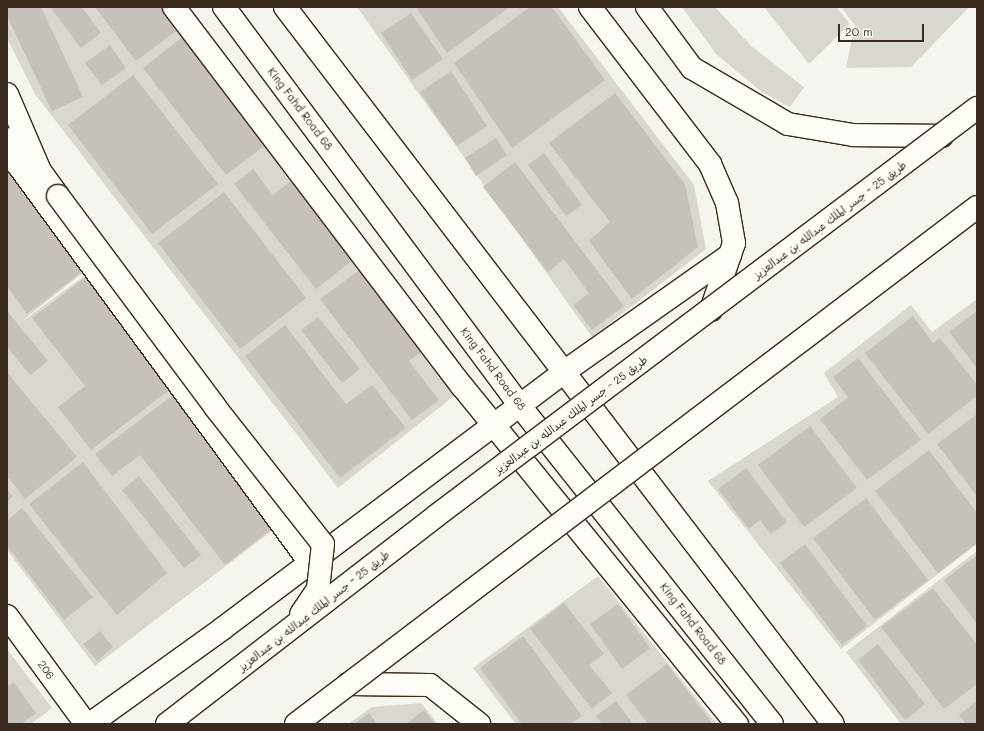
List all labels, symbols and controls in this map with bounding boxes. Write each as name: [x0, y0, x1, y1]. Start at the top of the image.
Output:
scale bar: [840, 16, 926, 42]
text: 20 m: [845, 23, 873, 39]
street label: King Fahd Road 68: [265, 65, 335, 153]
street label: طريق 25 - جسر الملك عبدالله بن عبدالعزيز: [751, 158, 909, 282]
street label: King Fahd Road 68: [458, 325, 528, 413]
street label: طريق 25 - جسر الملك عبدالله بن عبدالعزيز: [492, 353, 650, 477]
street label: طريق 25 - جسر الملك عبدالله بن عبدالعزيز: [236, 548, 392, 674]
street label: King Fahd Road 68: [657, 581, 729, 667]
street label: 206: [35, 658, 57, 682]

